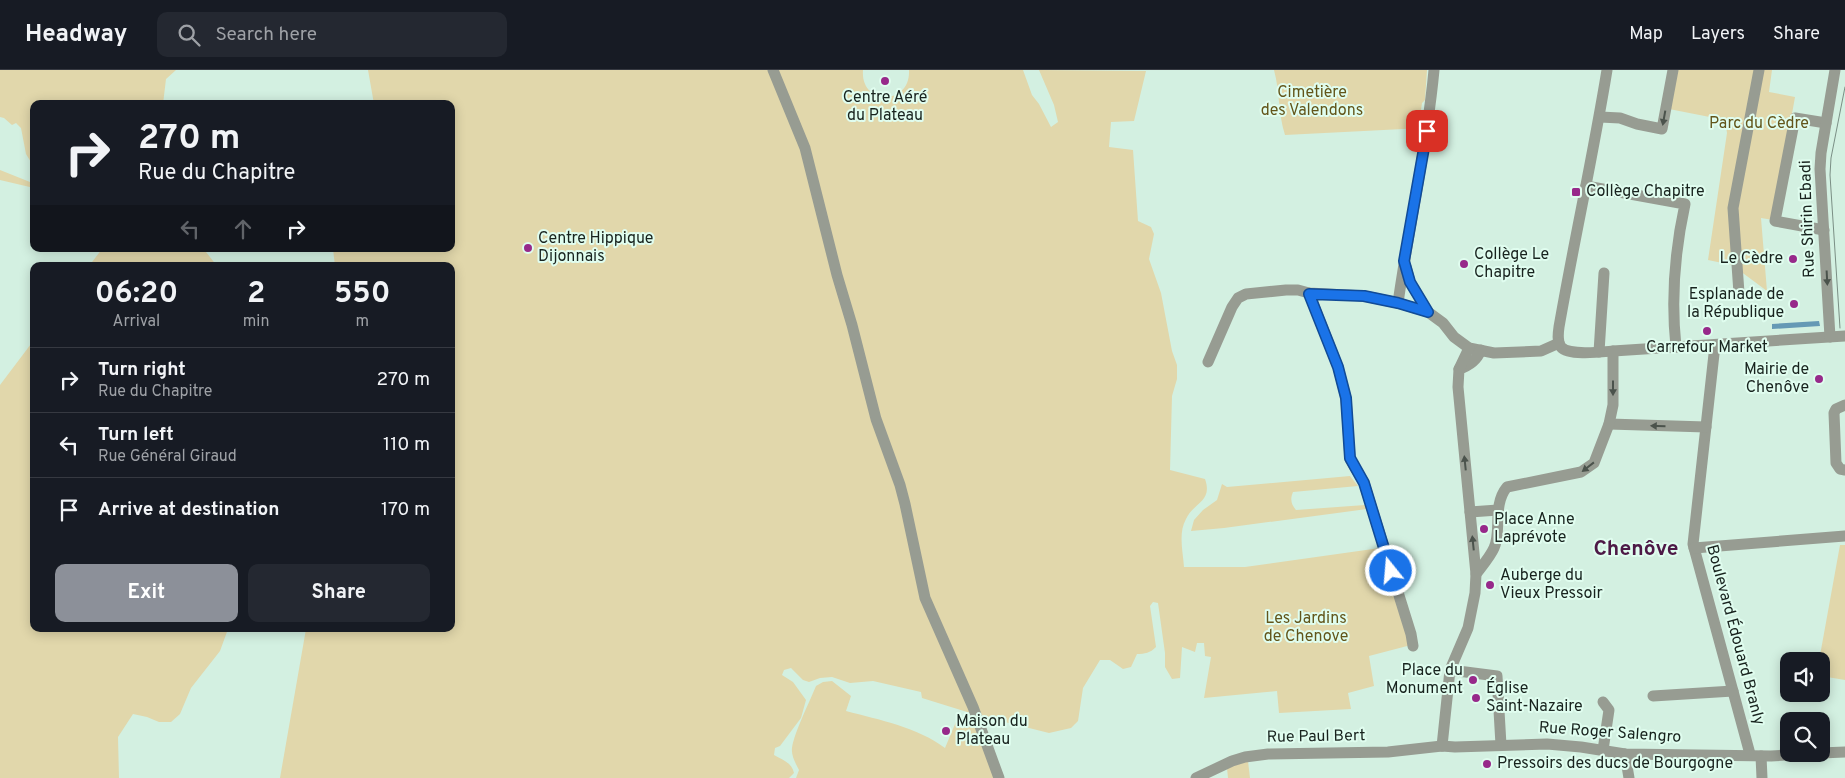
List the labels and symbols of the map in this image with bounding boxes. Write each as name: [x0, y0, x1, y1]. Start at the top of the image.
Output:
marker: Centre Aéré du Plateau: [879, 75, 891, 87]
park label: Cimetière des Valendons: [1261, 83, 1363, 121]
place label: Centre Aéré du Plateau: [843, 88, 927, 126]
pin: [1406, 110, 1448, 152]
one-way arrow: [1660, 110, 1668, 126]
park label: Parc du Cèdre: [1709, 114, 1809, 134]
street label: Rue Shirin Ebadi: [1796, 160, 1820, 278]
place label: Collège Chapitre: [1586, 182, 1705, 202]
marker: Collège Chapitre: [1570, 186, 1582, 198]
place label: Centre Hippique Dijonnais: [538, 229, 653, 267]
marker: Centre Hippique Dijonnais: [522, 242, 534, 254]
place label: Collège Le Chapitre: [1474, 245, 1549, 283]
place label: Le Cèdre: [1719, 249, 1783, 269]
marker: Le Cèdre: [1787, 253, 1799, 265]
marker: Collège Le Chapitre: [1458, 258, 1470, 270]
one-way arrow: [1823, 271, 1831, 287]
place label: Esplanade de la République: [1687, 285, 1784, 323]
marker: Esplanade de la République: [1788, 298, 1800, 310]
marker: Carrefour Market: [1701, 325, 1713, 337]
place label: Carrefour Market: [1646, 338, 1768, 358]
place label: Mairie de Chenôve: [1744, 360, 1809, 398]
marker: Mairie de Chenôve: [1813, 373, 1825, 385]
one-way arrow: [1609, 380, 1617, 396]
one-way arrow: [1649, 421, 1665, 429]
one-way arrow: [1461, 455, 1469, 471]
one-way arrow: [1582, 461, 1595, 472]
place label: Place Anne Laprévote: [1494, 510, 1575, 548]
marker: Place Anne Laprévote: [1478, 523, 1490, 535]
one-way arrow: [1469, 535, 1477, 551]
district label: Chenôve: [1593, 536, 1679, 563]
street label: Boulevard Édouard Branly: [1701, 542, 1771, 727]
position arrow: [1364, 544, 1416, 596]
place label: Auberge du Vieux Pressoir: [1500, 566, 1603, 604]
marker: Auberge du Vieux Pressoir: [1484, 579, 1496, 591]
park label: Les Jardins de Chenove: [1264, 609, 1348, 647]
place label: Place du Monument: [1386, 661, 1463, 699]
marker: Place du Monument: [1467, 674, 1479, 686]
place label: Église Saint-Nazaire: [1486, 677, 1583, 717]
marker: Église Saint-Nazaire: [1470, 692, 1482, 704]
place label: Maison du Plateau: [956, 712, 1028, 750]
street label: Rue Roger Salengro: [1538, 718, 1682, 748]
marker: Maison du Plateau: [940, 725, 952, 737]
street label: Rue Paul Bert: [1266, 726, 1366, 748]
place label: Pressoirs des ducs de Bourgogne: [1497, 754, 1733, 774]
marker: Pressoirs des ducs de Bourgogne: [1481, 758, 1493, 770]

